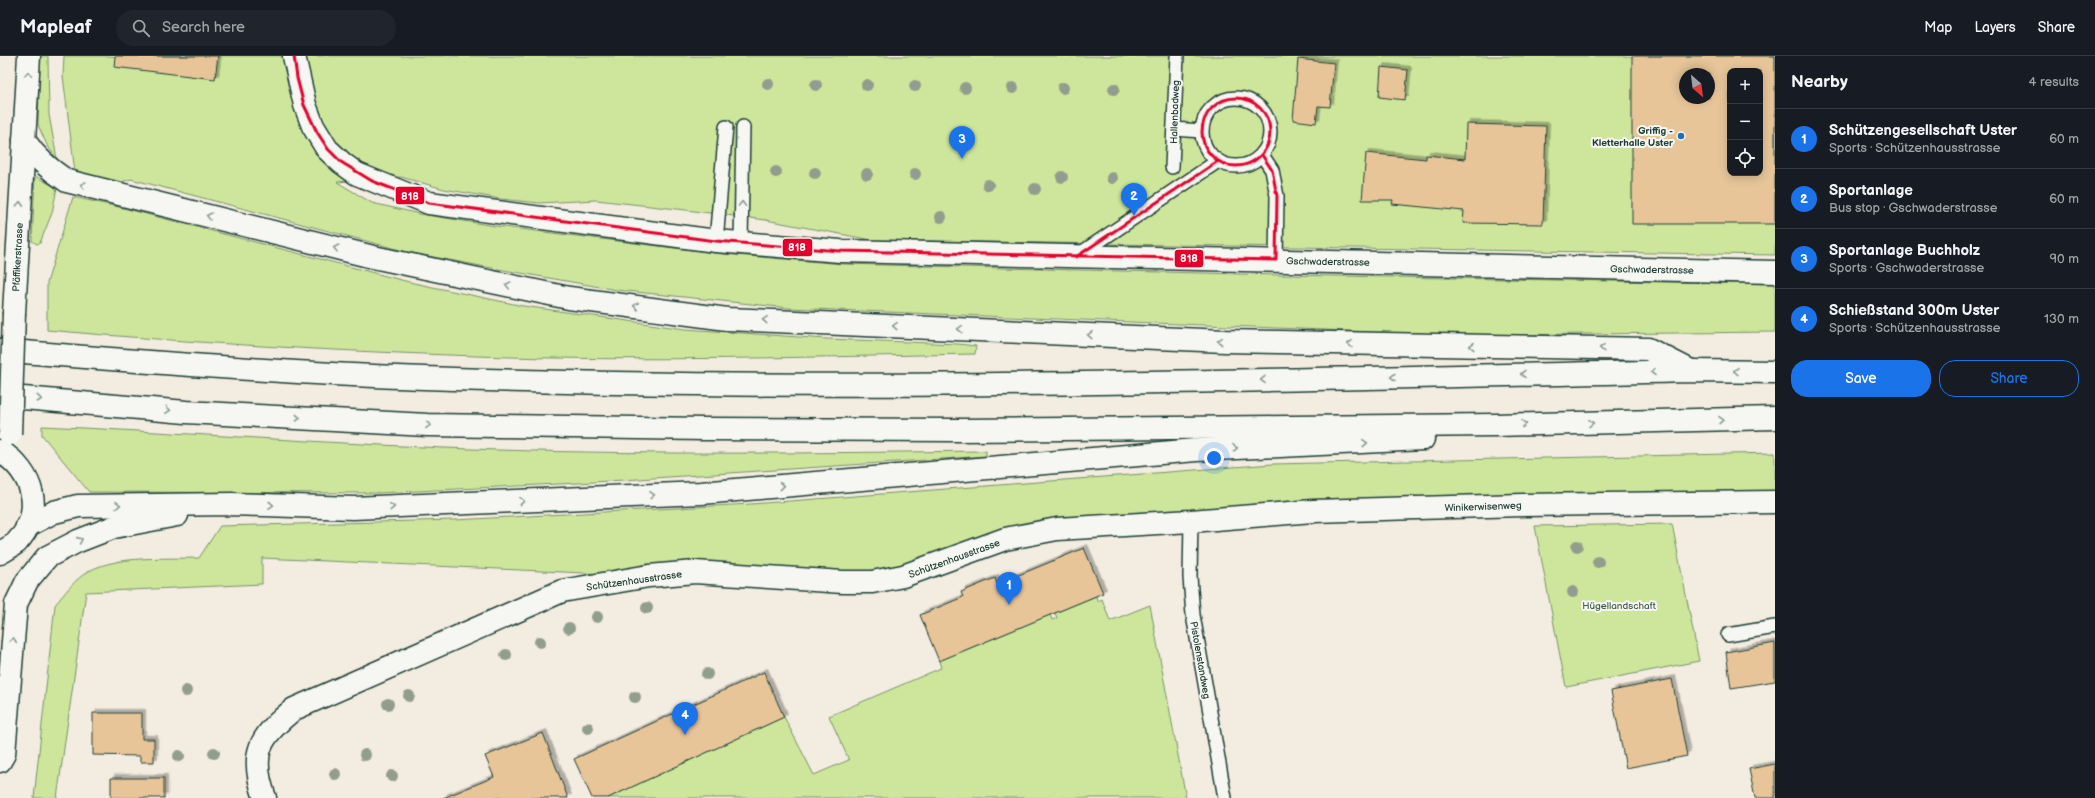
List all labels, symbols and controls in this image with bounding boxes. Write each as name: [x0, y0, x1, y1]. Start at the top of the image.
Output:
search box: [116, 10, 396, 46]
text: Mapleaf: [20, 16, 92, 39]
icon: search: [130, 17, 152, 39]
text: Search here: [162, 18, 245, 37]
text: Map: [1924, 19, 1952, 36]
text: Layers: [1974, 19, 2016, 36]
text: Share: [2038, 19, 2075, 36]
north arrow: [1679, 68, 1715, 104]
map controls: [1727, 68, 1763, 176]
button: +: [1727, 68, 1763, 104]
one-way arrow: [24, 71, 32, 77]
text: Nearby: [1791, 72, 1848, 92]
text: 4 results: [2029, 74, 2079, 90]
street label: Hallenbadweg: [1168, 80, 1182, 144]
button: −: [1727, 104, 1763, 140]
text: Schützengesellschaft Uster: [1829, 121, 2017, 140]
place label: Griffig - Kletterhalle Uster: [1592, 125, 1674, 149]
pin: 3: [949, 126, 975, 159]
marker: Griffig - Kletterhalle Uster: [1676, 131, 1686, 141]
text: 1: [1801, 131, 1807, 147]
text: 60 m: [2049, 131, 2079, 147]
button: locate: [1727, 140, 1763, 176]
text: Sports · Schützenhausstrasse: [1829, 140, 2000, 156]
one-way arrow: [80, 181, 87, 190]
text: Sportanlage: [1829, 181, 1913, 200]
pin: 2: [1121, 183, 1147, 216]
line badge: 818: [395, 186, 425, 205]
text: 818: [401, 190, 419, 203]
text: 2: [1800, 191, 1808, 207]
text: 60 m: [2049, 191, 2079, 207]
text: Bus stop · Gschwaderstrasse: [1829, 200, 1997, 216]
one-way arrow: [16, 201, 25, 207]
one-way arrow: [738, 201, 746, 207]
one-way arrow: [206, 213, 213, 221]
street label: Pfäffikerstrasse: [10, 222, 26, 292]
line badge: 818: [782, 238, 813, 257]
text: 818: [788, 241, 806, 254]
text: Sportanlage Buchholz: [1829, 241, 1980, 260]
one-way arrow: [332, 244, 339, 252]
line badge: 818: [1174, 249, 1204, 268]
text: 3: [1800, 251, 1808, 267]
text: 90 m: [2050, 251, 2079, 267]
text: 818: [1180, 252, 1198, 265]
street label: Gschwaderstrasse: [1286, 255, 1370, 269]
text: Sports · Gschwaderstrasse: [1829, 260, 1984, 276]
street label: Gschwaderstrasse: [1610, 263, 1694, 277]
one-way arrow: [505, 281, 511, 290]
text: Schießstand 300m Uster: [1829, 301, 1999, 320]
one-way arrow: [633, 302, 639, 311]
text: 4: [1800, 311, 1808, 327]
text: 130 m: [2044, 311, 2079, 327]
one-way arrow: [762, 316, 768, 325]
text: Sports · Schützenhausstrasse: [1829, 320, 2000, 336]
one-way arrow: [892, 322, 898, 330]
one-way arrow: [957, 325, 963, 333]
one-way arrow: [1087, 331, 1093, 339]
one-way arrow: [1217, 336, 1223, 345]
one-way arrow: [1347, 340, 1353, 348]
one-way arrow: [1469, 342, 1475, 350]
one-way arrow: [1599, 344, 1605, 352]
button: Save: [1791, 360, 1931, 397]
button: Share: [1939, 360, 2079, 397]
one-way arrow: [1733, 367, 1739, 375]
one-way arrow: [1650, 368, 1656, 376]
one-way arrow: [1520, 370, 1526, 379]
one-way arrow: [1390, 373, 1396, 381]
one-way arrow: [1260, 375, 1266, 384]
one-way arrow: [36, 394, 42, 403]
one-way arrow: [165, 406, 171, 415]
one-way arrow: [295, 414, 301, 422]
one-way arrow: [1718, 415, 1724, 424]
one-way arrow: [1588, 419, 1594, 427]
one-way arrow: [1521, 420, 1527, 429]
one-way arrow: [425, 421, 431, 429]
one-way arrow: [1362, 438, 1368, 447]
one-way arrow: [1232, 444, 1238, 453]
your location: [1204, 448, 1224, 468]
one-way arrow: [779, 481, 785, 490]
one-way arrow: [649, 491, 655, 499]
one-way arrow: [519, 496, 525, 505]
street label: Winikerwisenweg: [1444, 500, 1522, 514]
one-way arrow: [115, 501, 121, 509]
one-way arrow: [268, 501, 274, 510]
one-way arrow: [389, 502, 395, 511]
one-way arrow: [76, 537, 84, 545]
street label: Schützenhausstrasse: [907, 537, 1002, 581]
street label: Schützenhausstrasse: [586, 568, 683, 594]
pin: 1: [996, 572, 1022, 605]
park label: Hügellandschaft: [1582, 600, 1656, 612]
street label: Pistolenstandweg: [1187, 620, 1213, 700]
one-way arrow: [9, 637, 18, 643]
pin: 4: [672, 702, 698, 735]

